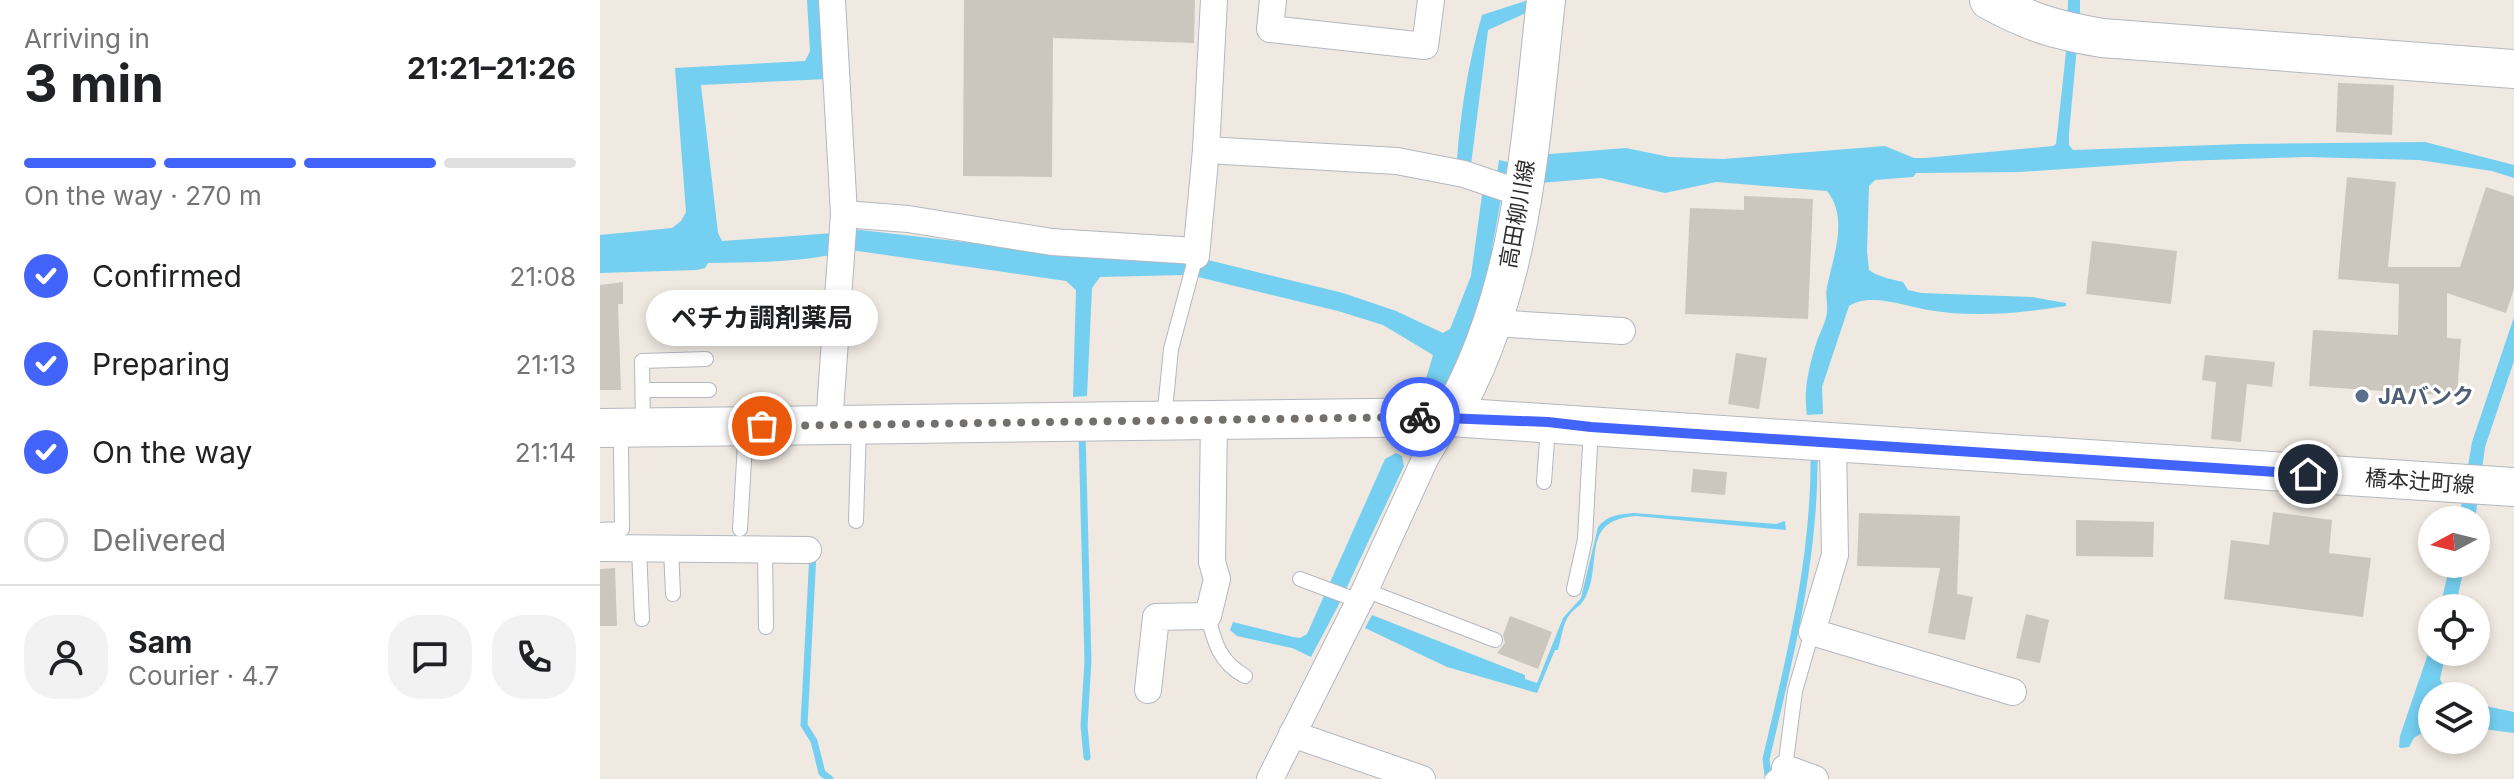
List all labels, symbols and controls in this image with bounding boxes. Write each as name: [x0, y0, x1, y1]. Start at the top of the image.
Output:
text: Arriving in: [24, 23, 150, 54]
text: 21:21–21:26: [407, 50, 576, 86]
text: 3 min: [24, 52, 164, 115]
street label: 高田柳川線: [1495, 158, 1539, 270]
text: On the way · 270 m: [24, 180, 262, 211]
icon: check: [24, 254, 68, 298]
text: Confirmed: [92, 258, 242, 294]
text: 21:08: [510, 261, 576, 292]
callout: ペチカ調剤薬局: [646, 290, 878, 346]
text: ペチカ調剤薬局: [671, 302, 853, 333]
icon: check: [24, 342, 68, 386]
text: Preparing: [92, 346, 230, 382]
text: 21:13: [515, 349, 576, 380]
courier: [1380, 377, 1460, 457]
place label: JAバンク: [2378, 383, 2474, 409]
marker: JAバンク: [2353, 387, 2371, 405]
pin: [728, 392, 796, 460]
icon: bike: [1398, 395, 1442, 439]
icon: bag: [740, 404, 784, 448]
icon: check: [24, 430, 68, 474]
text: On the way: [92, 434, 252, 470]
text: 21:14: [515, 437, 576, 468]
pin: [2274, 440, 2342, 508]
icon: home: [2286, 452, 2330, 496]
street label: 橋本辻町線: [2364, 464, 2476, 498]
north arrow: [2418, 506, 2490, 578]
map controls: [2418, 506, 2490, 754]
text: Delivered: [92, 522, 226, 558]
button: locate: [2418, 594, 2490, 666]
button: person: [24, 615, 108, 699]
button: chat: [388, 615, 472, 699]
button: phone: [492, 615, 576, 699]
text: Sam: [128, 624, 192, 660]
text: Courier · 4.7: [128, 660, 279, 691]
button: layers: [2418, 682, 2490, 754]

